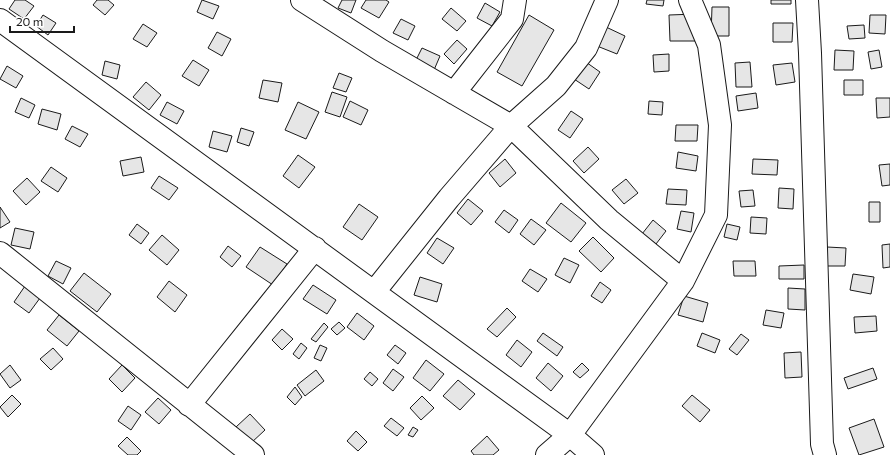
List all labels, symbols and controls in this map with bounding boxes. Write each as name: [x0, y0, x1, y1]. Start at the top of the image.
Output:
scale bar: [10, 8, 74, 34]
text: 20 m: [16, 14, 43, 28]

